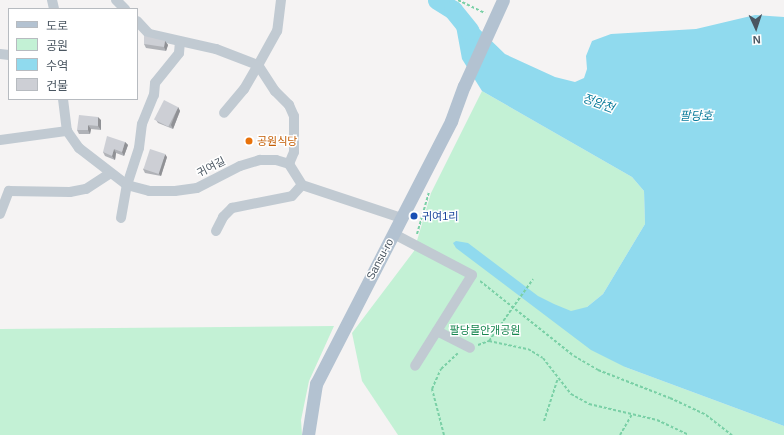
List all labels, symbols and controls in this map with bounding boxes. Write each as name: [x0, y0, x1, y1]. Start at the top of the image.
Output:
legend: [8, 8, 138, 100]
north arrow: [736, 8, 776, 48]
text: 도로: [46, 19, 68, 33]
text: N: [752, 34, 761, 46]
text: 공원: [46, 39, 68, 53]
text: 수역: [46, 59, 68, 73]
text: 건물: [46, 79, 68, 93]
water label: 정암천: [580, 92, 616, 116]
water label: 팔당호: [679, 110, 713, 124]
place label: 공원식당: [257, 134, 297, 148]
marker: 공원식당: [244, 136, 254, 146]
street label: 귀여길: [194, 154, 228, 180]
place label: 귀여1리: [422, 209, 458, 223]
marker: 귀여1리: [409, 211, 419, 221]
street label: Sansu-ro: [364, 236, 396, 282]
park label: 팔당물안개공원: [450, 323, 520, 337]

